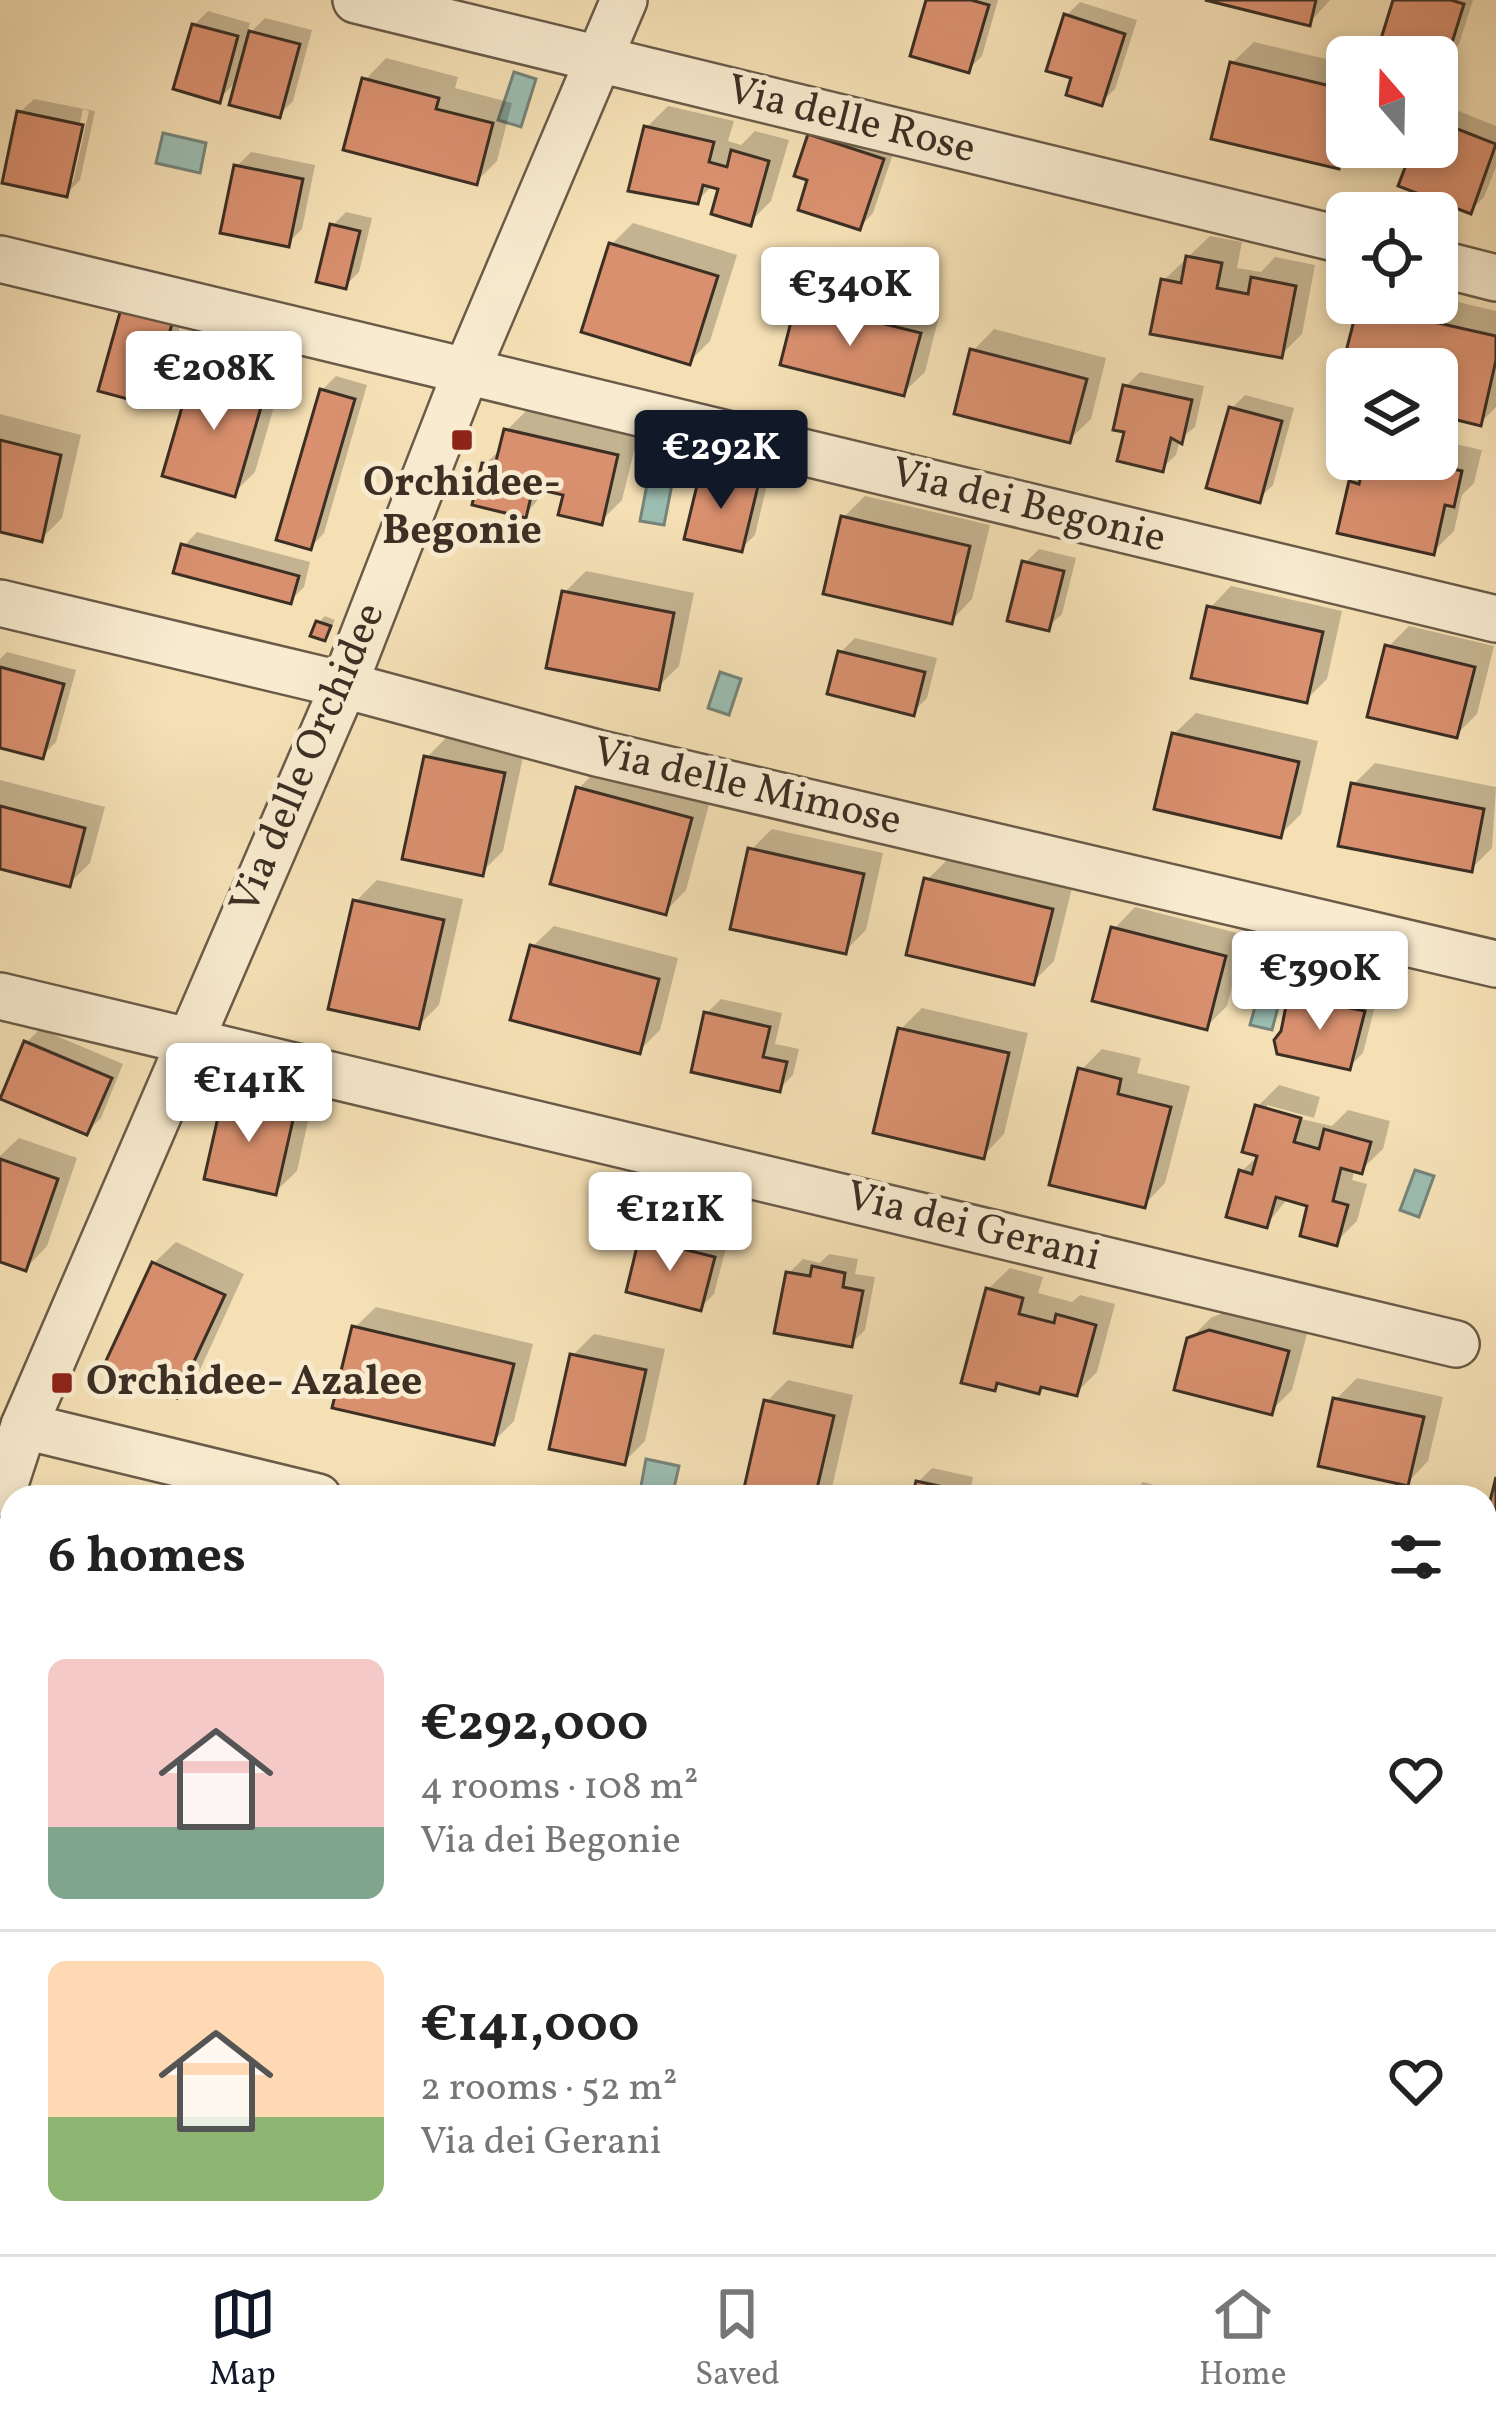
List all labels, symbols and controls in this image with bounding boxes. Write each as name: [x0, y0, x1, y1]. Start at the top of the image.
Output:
north arrow: [1326, 36, 1458, 168]
map controls: [1326, 36, 1458, 480]
street label: Via delle Rose: [721, 62, 981, 180]
button: locate: [1326, 192, 1458, 324]
pin: €340K: [766, 247, 934, 349]
text: €340K: [788, 259, 912, 313]
pin: €208K: [130, 331, 298, 433]
text: €208K: [153, 343, 275, 397]
button: layers: [1326, 348, 1458, 480]
pin: €292K: [637, 410, 805, 512]
text: €292K: [662, 422, 780, 476]
marker: Orchidee- Begonie: [449, 427, 475, 453]
street label: Via dei Begonie: [885, 444, 1171, 570]
place label: Orchidee- Begonie: [363, 455, 561, 562]
street label: Via delle Orchidee: [217, 594, 401, 924]
street label: Via delle Mimose: [587, 724, 907, 852]
pin: €390K: [1236, 931, 1404, 1033]
text: €390K: [1259, 943, 1381, 997]
pin: €141K: [165, 1043, 333, 1145]
text: €141K: [193, 1055, 305, 1109]
street label: Via dei Gerani: [840, 1168, 1106, 1288]
pin: €121K: [586, 1172, 754, 1274]
text: €121K: [616, 1184, 724, 1238]
place label: Orchidee- Azalee: [86, 1354, 422, 1413]
marker: Orchidee- Azalee: [49, 1370, 75, 1396]
text: 6 homes: [48, 1522, 246, 1593]
icon: filters: [1383, 1524, 1449, 1590]
text: €292,000: [420, 1690, 649, 1761]
icon: home: [144, 1707, 288, 1851]
icon: heart: [1383, 1746, 1449, 1812]
text: 4 rooms · 108 m²: [420, 1761, 699, 1815]
text: Via dei Begonie: [420, 1815, 681, 1869]
text: €141,000: [420, 1991, 639, 2062]
icon: home: [144, 2009, 288, 2153]
icon: heart: [1383, 2048, 1449, 2114]
text: 2 rooms · 52 m²: [420, 2062, 677, 2116]
text: Via dei Gerani: [420, 2116, 662, 2170]
tab: Map: [210, 2281, 276, 2399]
tab: Saved: [695, 2281, 780, 2399]
tab: Home: [1199, 2281, 1286, 2399]

